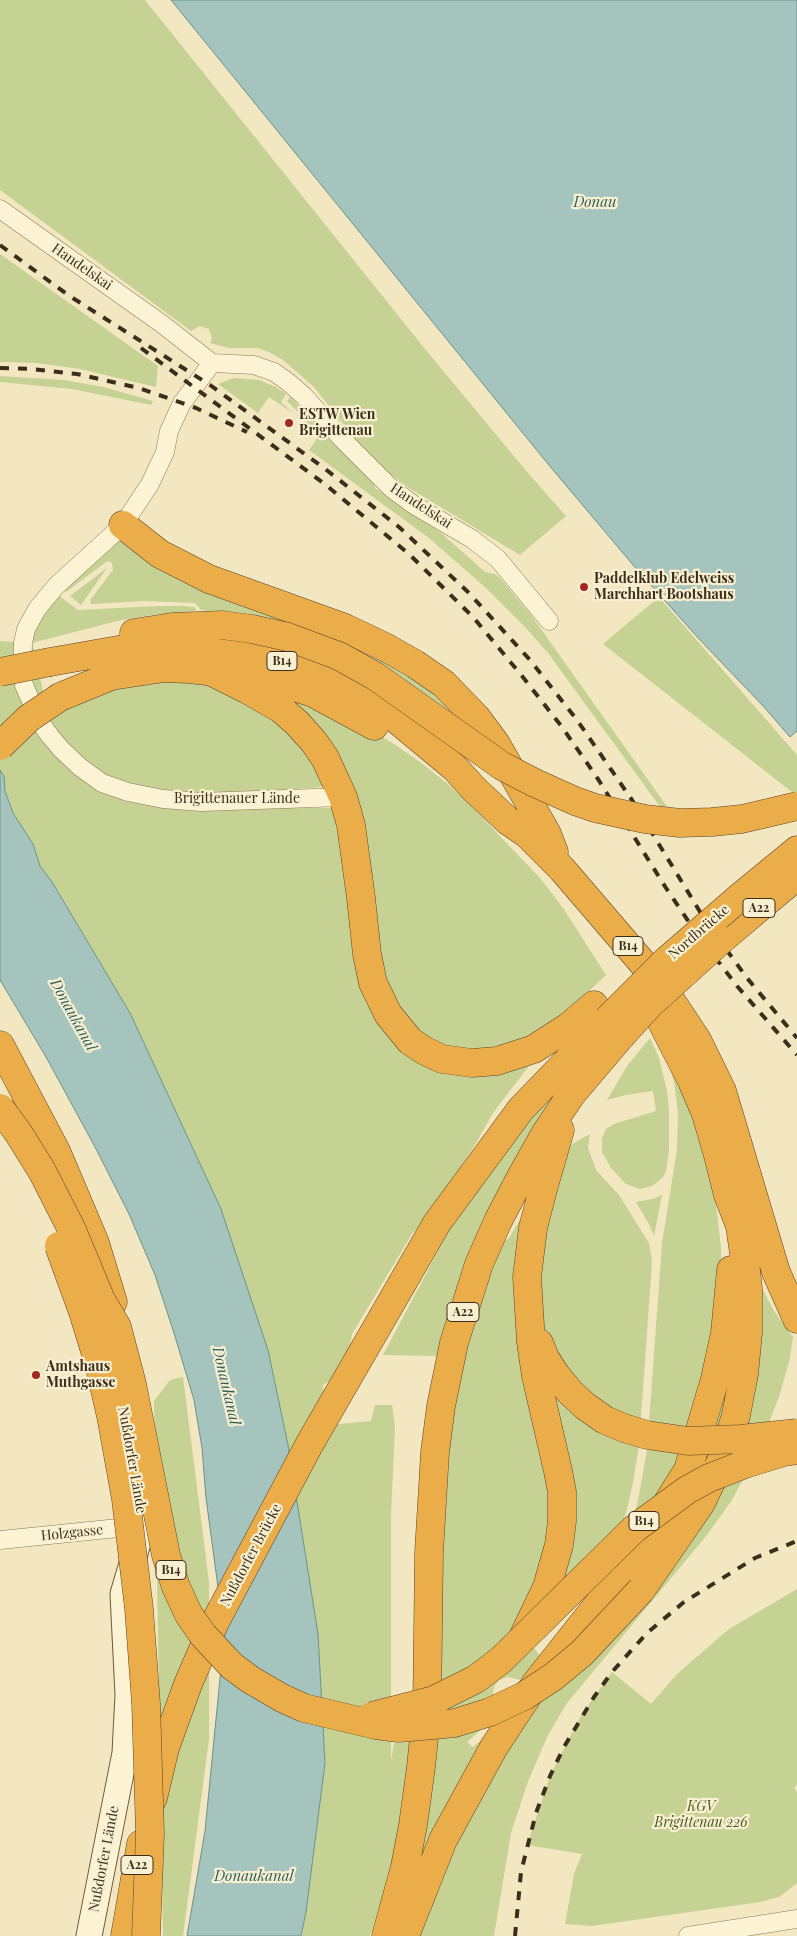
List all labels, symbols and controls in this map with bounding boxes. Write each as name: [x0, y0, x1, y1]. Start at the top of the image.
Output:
water label: Donau: [573, 193, 617, 211]
street label: Handelskai: [49, 240, 115, 294]
place label: ESTW Wien Brigittenau: [299, 407, 375, 440]
marker: ESTW Wien Brigittenau: [283, 417, 295, 429]
street label: Handelskai: [387, 480, 455, 532]
place label: Paddelklub Edelweiss Marchhart Bootshaus: [594, 571, 734, 604]
marker: Paddelklub Edelweiss Marchhart Bootshaus: [578, 581, 590, 593]
road number: B14: [267, 651, 297, 670]
street label: Brigittenauer Lände: [174, 791, 300, 807]
road number: A22: [743, 898, 775, 918]
street label: Nordbrücke: [665, 901, 733, 963]
road number: B14: [613, 936, 643, 956]
water label: Donaukanal: [46, 976, 100, 1054]
road number: A22: [447, 1302, 479, 1321]
water label: Donaukanal: [208, 1345, 244, 1427]
place label: Amtshaus Muthgasse: [46, 1359, 115, 1391]
marker: Amtshaus Muthgasse: [30, 1369, 42, 1381]
street label: Nußdorfer Lände: [114, 1405, 150, 1515]
street label: Nußdorfer Brücke: [217, 1501, 285, 1609]
road number: B14: [629, 1512, 659, 1530]
street label: Holzgasse: [40, 1521, 104, 1545]
road number: B14: [156, 1560, 186, 1580]
park label: KGV Brigittenau 226: [654, 1799, 748, 1831]
street label: Nußdorfer Lände: [85, 1804, 123, 1914]
road number: A22: [121, 1856, 153, 1874]
water label: Donaukanal: [214, 1867, 294, 1885]

